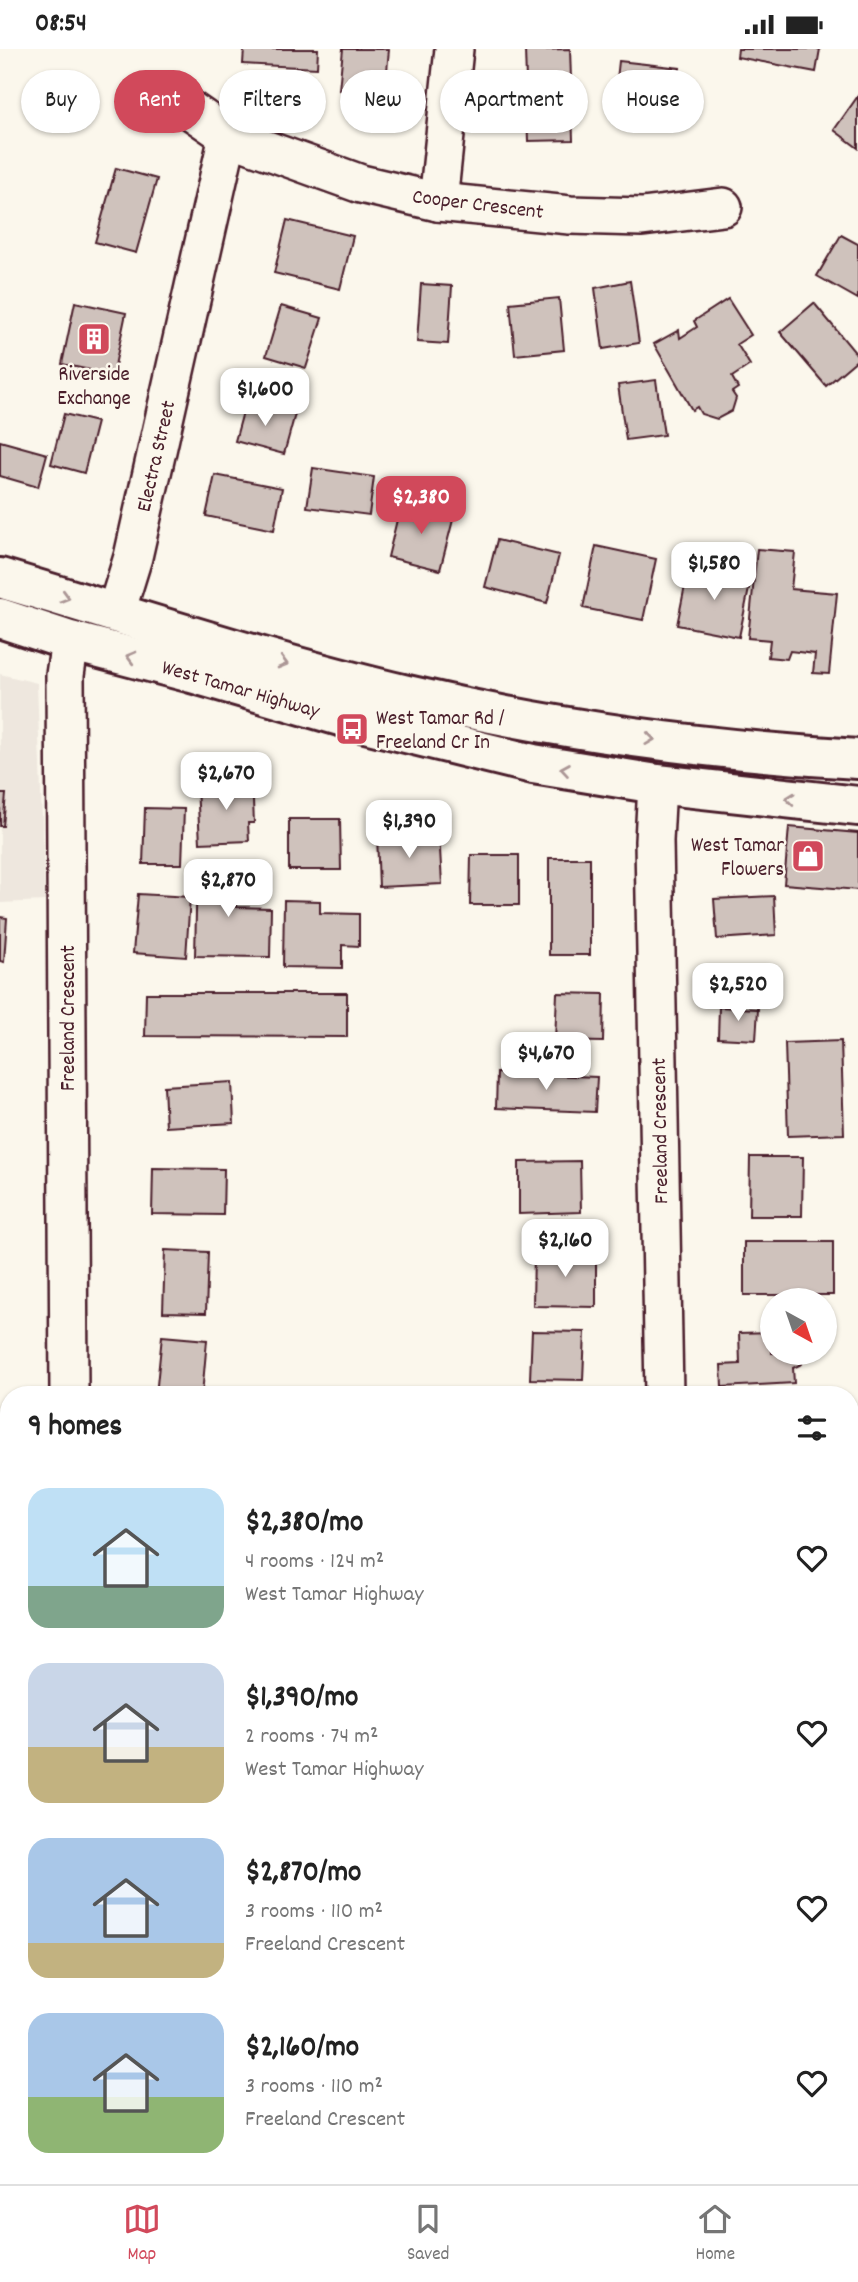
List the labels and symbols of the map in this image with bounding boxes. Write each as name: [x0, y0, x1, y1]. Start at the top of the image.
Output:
street label: Cooper Crescent: [410, 183, 545, 229]
building icon: Riverside Exchange: [75, 320, 113, 358]
place label: Riverside Exchange: [57, 361, 131, 415]
pin: $1,600: [208, 369, 322, 428]
street label: Electra Street: [131, 398, 185, 515]
pin: $2,380: [364, 477, 478, 536]
pin: $1,580: [657, 543, 771, 602]
one-way arrow: [59, 589, 71, 604]
one-way arrow: [125, 651, 137, 665]
street label: West Tamar Highway: [158, 654, 323, 728]
one-way arrow: [277, 654, 289, 669]
place label: West Tamar Rd / Freeland Cr In: [376, 705, 505, 759]
bus stop icon: West Tamar Rd / Freeland Cr In: [333, 710, 371, 748]
one-way arrow: [644, 732, 655, 747]
pin: $2,670: [169, 753, 283, 812]
one-way arrow: [559, 762, 571, 777]
one-way arrow: [784, 791, 796, 806]
pin: $1,390: [352, 801, 466, 860]
place label: West Tamar Flowers: [691, 832, 784, 886]
shop icon: West Tamar Flowers: [789, 837, 827, 875]
pin: $2,870: [171, 859, 285, 919]
street label: Freeland Crescent: [55, 945, 85, 1091]
pin: $2,520: [681, 963, 795, 1023]
pin: $4,670: [489, 1033, 603, 1092]
street label: Freeland Crescent: [646, 1057, 678, 1204]
pin: $2,160: [508, 1219, 622, 1279]
north arrow: [760, 1288, 836, 1365]

